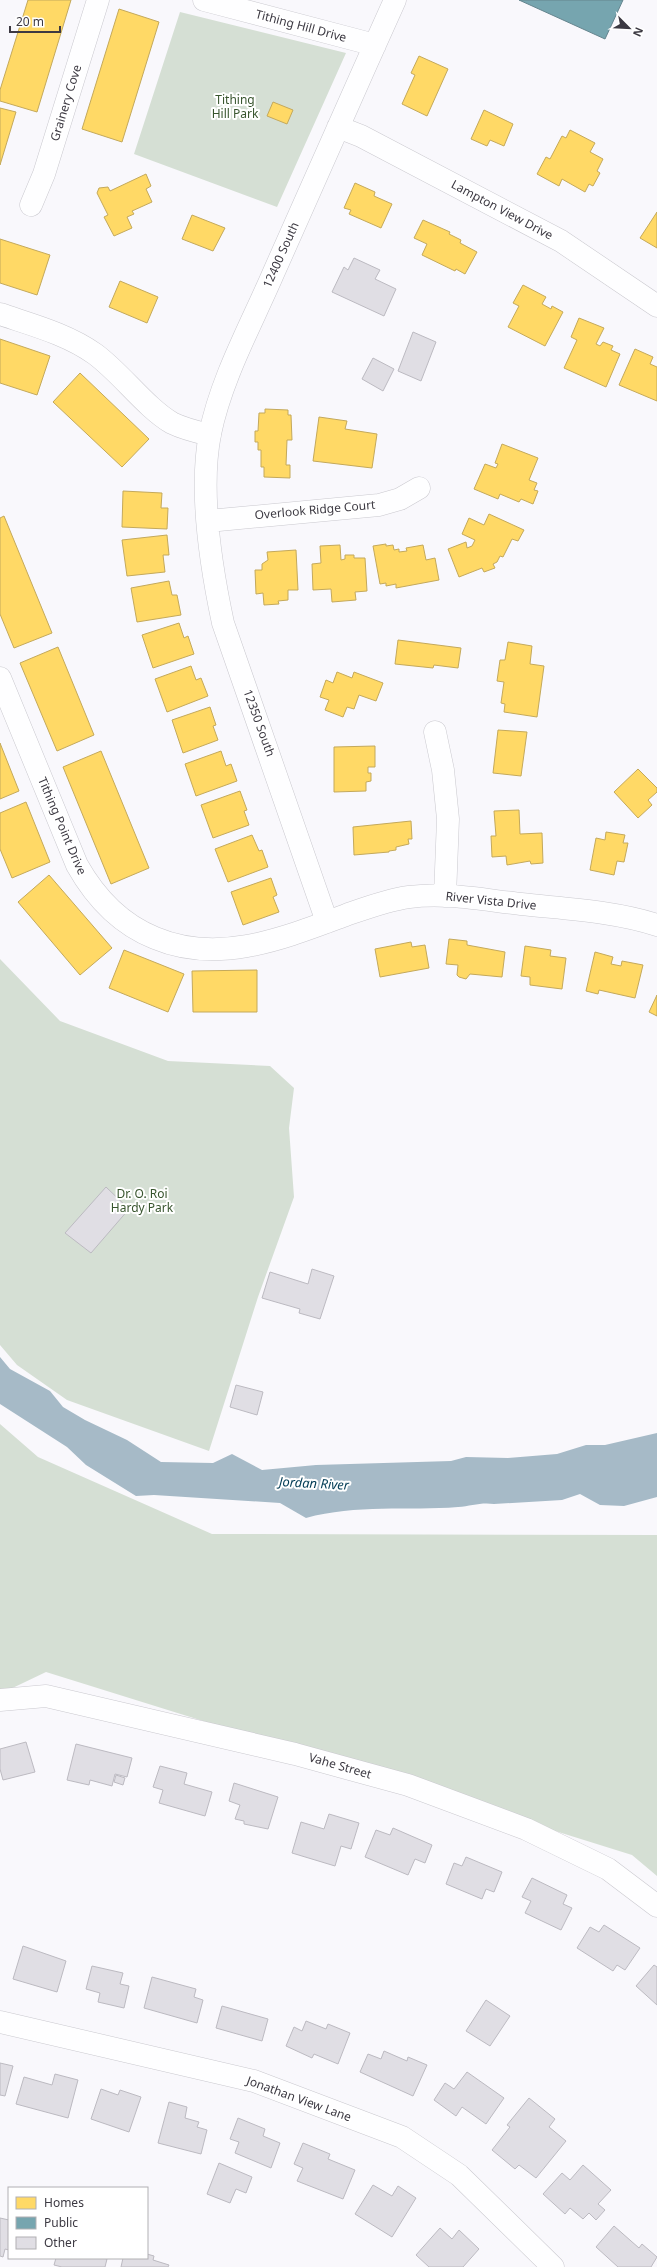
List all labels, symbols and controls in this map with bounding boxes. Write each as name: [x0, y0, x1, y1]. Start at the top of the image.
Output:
street label: Tithing Hill Drive: [254, 5, 349, 46]
scale bar: [10, 8, 60, 34]
north arrow: [609, 8, 649, 48]
text: 20 m: [16, 13, 44, 30]
text: N: [630, 25, 647, 39]
street label: Grainery Cove: [46, 62, 85, 143]
park label: Tithing Hill Park: [212, 91, 259, 122]
street label: Lampton View Drive: [448, 176, 556, 244]
street label: 12400 South: [258, 219, 303, 290]
street label: Overlook Ridge Court: [254, 496, 377, 523]
street label: 12350 South: [239, 687, 280, 759]
street label: Tithing Point Drive: [34, 774, 91, 878]
street label: River Vista Drive: [445, 887, 538, 914]
park label: Dr. O. Roi Hardy Park: [111, 1185, 174, 1216]
water label: Jordan River: [276, 1472, 350, 1494]
street label: Vahe Street: [307, 1748, 374, 1783]
street label: Jonathan View Lane: [244, 2071, 354, 2125]
legend: [8, 2187, 148, 2259]
text: Homes: [44, 2194, 84, 2211]
text: Public: [44, 2214, 78, 2231]
text: Other: [44, 2234, 77, 2251]

